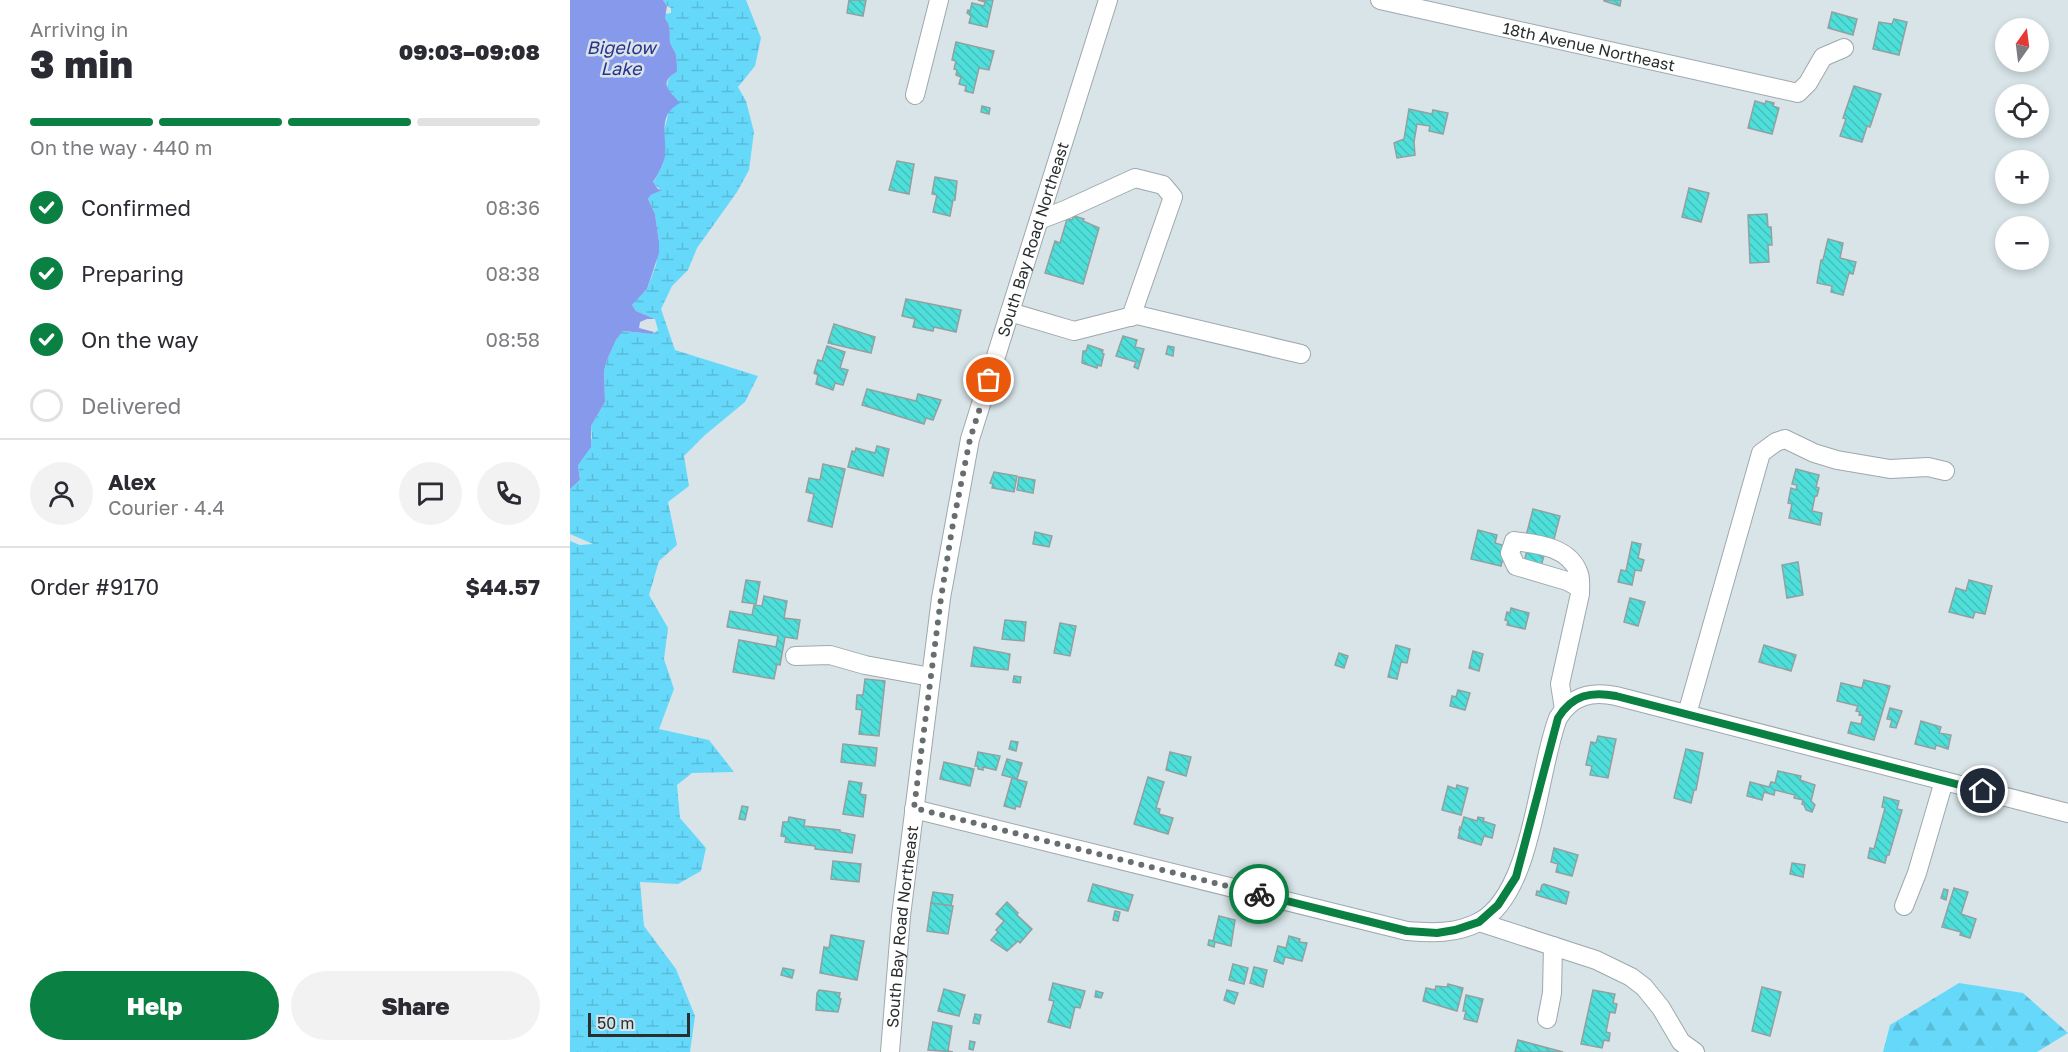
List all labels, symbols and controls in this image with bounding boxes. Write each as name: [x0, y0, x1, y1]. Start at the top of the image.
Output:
text: Arriving in: [30, 17, 128, 41]
street label: 18th Avenue Northeast: [1501, 18, 1677, 75]
north arrow: [1995, 18, 2049, 72]
map controls: [1995, 18, 2049, 270]
water label: Bigelow Lake: [586, 36, 658, 79]
text: 09:03–09:08: [399, 38, 540, 65]
text: 3 min: [30, 40, 133, 87]
button: locate: [1995, 84, 2049, 138]
text: On the way · 440 m: [30, 135, 212, 159]
street label: South Bay Road Northeast: [993, 139, 1073, 339]
button: +: [1995, 150, 2049, 204]
icon: check: [30, 191, 63, 224]
text: Confirmed: [81, 194, 191, 221]
text: 08:36: [486, 195, 540, 219]
button: −: [1995, 216, 2049, 270]
icon: check: [30, 257, 63, 290]
text: Preparing: [81, 260, 184, 287]
text: 08:38: [486, 261, 540, 285]
icon: check: [30, 323, 63, 356]
text: On the way: [81, 326, 199, 353]
text: 08:58: [486, 327, 540, 351]
pin: [963, 354, 1014, 405]
icon: bag: [972, 363, 1005, 396]
text: Delivered: [81, 392, 181, 419]
button: person: [30, 462, 93, 525]
button: chat: [399, 462, 462, 525]
button: phone: [477, 462, 540, 525]
text: Alex: [108, 468, 156, 495]
text: Courier · 4.4: [108, 495, 225, 519]
text: Order #9170: [30, 573, 159, 600]
text: $44.57: [465, 573, 540, 600]
pin: [1957, 765, 2008, 816]
icon: home: [1966, 774, 1999, 807]
street label: South Bay Road Northeast: [882, 824, 922, 1029]
courier: [1229, 864, 1289, 924]
icon: bike: [1243, 878, 1276, 911]
button: Help: [30, 971, 279, 1040]
button: Share: [291, 971, 540, 1040]
scale bar: [588, 1010, 690, 1038]
text: 50 m: [597, 1013, 634, 1033]

